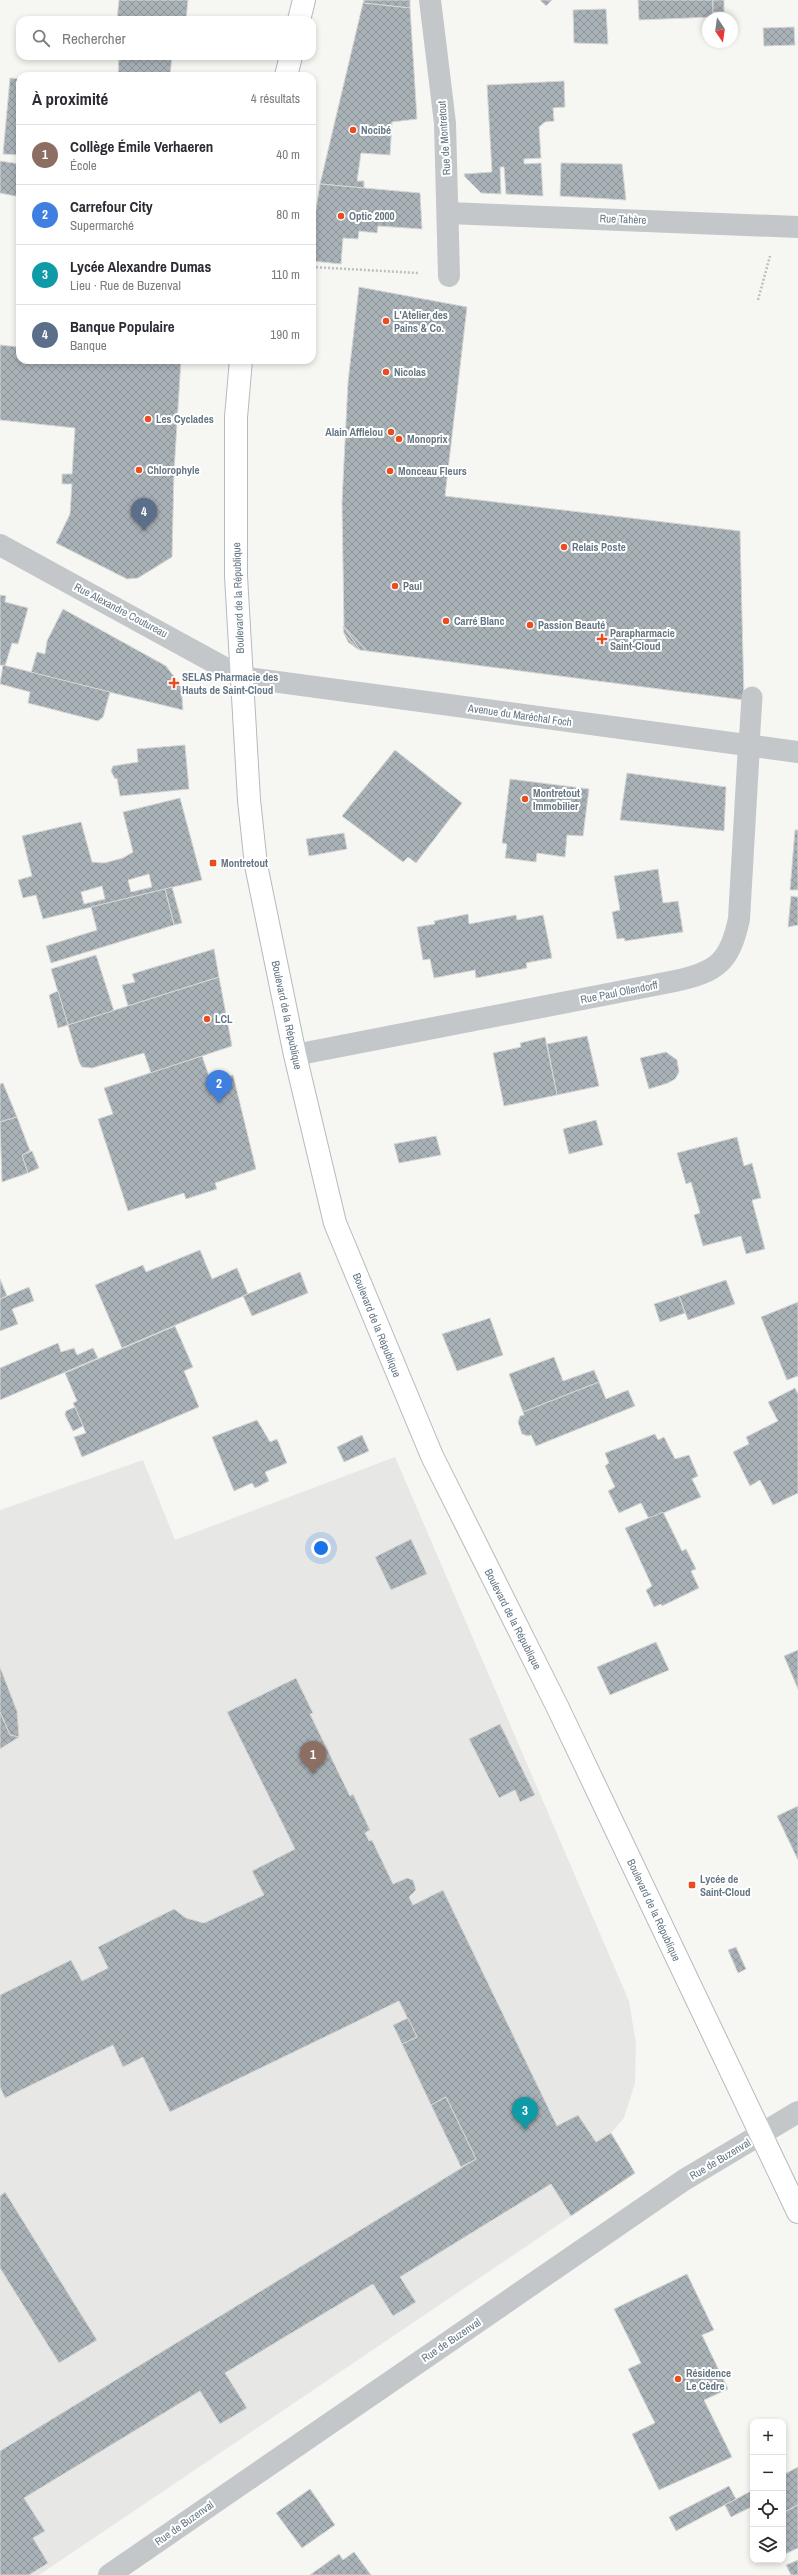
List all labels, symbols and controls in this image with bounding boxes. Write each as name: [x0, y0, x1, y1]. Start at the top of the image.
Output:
north arrow: [702, 12, 738, 48]
search box: [16, 16, 316, 60]
icon: search: [30, 27, 52, 49]
text: Rechercher: [62, 28, 126, 49]
text: À proximité: [32, 87, 108, 110]
text: 4 résultats: [251, 90, 300, 107]
street label: Rue de Montretout: [434, 100, 454, 176]
place label: Nocibé: [361, 123, 391, 137]
marker: Nocibé: [348, 125, 358, 135]
text: Collège Émile Verhaeren: [70, 136, 213, 157]
text: 1: [42, 146, 48, 163]
text: 40 m: [276, 146, 300, 163]
text: École: [70, 157, 97, 174]
text: Carrefour City: [70, 196, 153, 217]
text: 2: [42, 206, 48, 223]
text: 80 m: [276, 206, 300, 223]
place label: Optic 2000: [349, 209, 395, 223]
marker: Optic 2000: [336, 211, 346, 221]
street label: Rue Tahère: [599, 211, 647, 227]
text: Supermarché: [70, 217, 134, 234]
text: Lycée Alexandre Dumas: [70, 256, 211, 277]
text: 3: [42, 266, 48, 283]
text: 110 m: [271, 266, 300, 283]
text: Lieu · Rue de Buzenval: [70, 277, 181, 294]
place label: L'Atelier des Pains & Co.: [394, 308, 448, 335]
text: Banque Populaire: [70, 316, 175, 337]
marker: L'Atelier des Pains & Co.: [381, 316, 391, 326]
text: 4: [42, 326, 48, 343]
text: 190 m: [270, 326, 300, 343]
text: Banque: [70, 337, 107, 354]
place label: Nicolas: [394, 365, 426, 379]
marker: Nicolas: [381, 367, 391, 377]
place label: Les Cyclades: [156, 412, 214, 426]
marker: Les Cyclades: [143, 414, 153, 424]
place label: Alain Afflelou: [325, 425, 383, 439]
marker: Alain Afflelou: [386, 427, 396, 437]
place label: Monoprix: [407, 432, 448, 446]
marker: Monoprix: [394, 434, 404, 444]
place label: Chlorophyle: [147, 463, 200, 477]
place label: Monceau Fleurs: [398, 464, 467, 478]
marker: Chlorophyle: [134, 465, 144, 475]
marker: Monceau Fleurs: [385, 466, 395, 476]
pin: 4: [131, 498, 157, 531]
place label: Relais Poste: [572, 540, 626, 554]
street label: Boulevard de la République: [229, 542, 247, 654]
marker: Relais Poste: [559, 542, 569, 552]
street label: Rue Alexandre Coutureau: [72, 579, 170, 641]
place label: Paul: [403, 579, 422, 593]
marker: Paul: [390, 581, 400, 591]
place label: Carré Blanc: [454, 614, 505, 628]
marker: Carré Blanc: [441, 616, 451, 626]
place label: Passion Beauté: [538, 618, 605, 632]
marker: Passion Beauté: [525, 620, 535, 630]
place label: Parapharmacie Saint-Cloud: [610, 626, 675, 653]
marker: Parapharmacie Saint-Cloud: [597, 634, 607, 644]
place label: SELAS Pharmacie des Hauts de Saint-Cloud: [182, 670, 278, 697]
marker: SELAS Pharmacie des Hauts de Saint-Cloud: [169, 678, 179, 688]
street label: Avenue du Maréchal Foch: [466, 701, 573, 729]
place label: Montretout Immobilier: [533, 786, 580, 813]
marker: Montretout Immobilier: [520, 794, 530, 804]
place label: Montretout: [221, 856, 268, 870]
marker: Montretout: [208, 858, 218, 868]
street label: Boulevard de la République: [269, 959, 305, 1071]
street label: Rue Paul Ollendorff: [579, 978, 659, 1006]
place label: LCL: [215, 1012, 233, 1026]
marker: LCL: [202, 1014, 212, 1024]
pin: 2: [206, 1070, 232, 1103]
street label: Boulevard de la République: [350, 1271, 404, 1379]
your location: [311, 1538, 331, 1558]
street label: Boulevard de la République: [481, 1566, 545, 1672]
pin: 1: [300, 1741, 326, 1774]
street label: Boulevard de la République: [624, 1857, 684, 1963]
place label: Lycée de Saint-Cloud: [700, 1872, 751, 1899]
marker: Lycée de Saint-Cloud: [687, 1880, 697, 1890]
pin: 3: [512, 2097, 538, 2130]
street label: Rue de Buzenval: [687, 2135, 753, 2183]
street label: Rue de Buzenval: [419, 2315, 483, 2365]
place label: Résidence Le Cèdre: [686, 2366, 731, 2393]
marker: Résidence Le Cèdre: [673, 2374, 683, 2384]
map controls: [750, 2419, 786, 2563]
button: +: [750, 2419, 786, 2455]
button: −: [750, 2455, 786, 2491]
button: locate: [750, 2491, 786, 2527]
street label: Rue de Buzenval: [152, 2498, 216, 2548]
button: layers: [750, 2527, 786, 2563]

